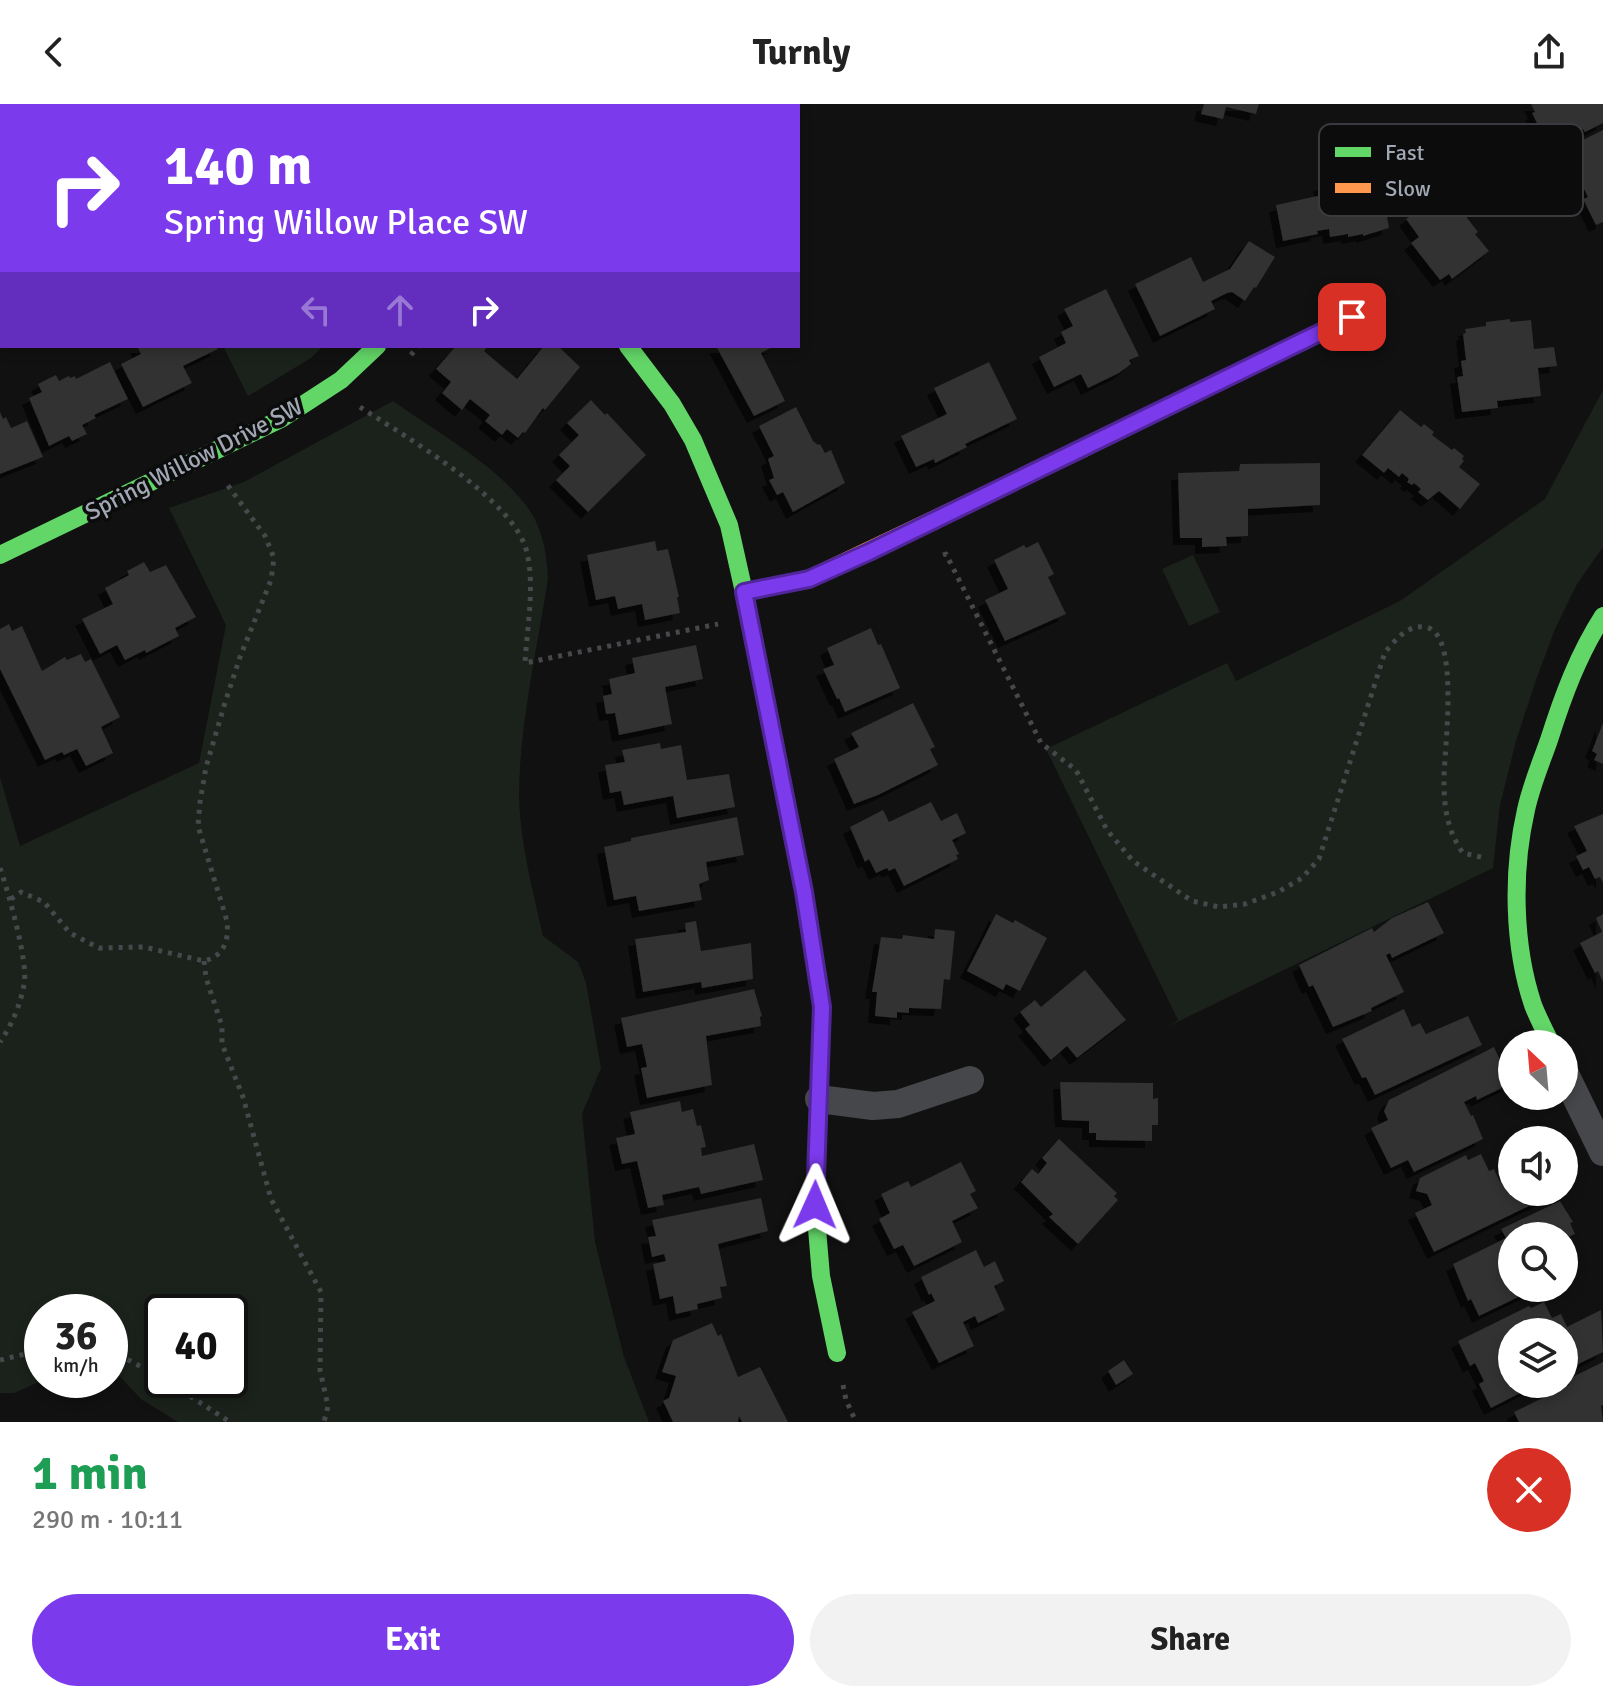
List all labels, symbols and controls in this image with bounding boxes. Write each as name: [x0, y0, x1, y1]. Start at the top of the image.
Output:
icon: back: [32, 30, 76, 74]
text: Turnly: [753, 30, 850, 75]
icon: share: [1527, 30, 1571, 74]
legend: [1319, 124, 1583, 216]
text: 140 m: [164, 131, 312, 200]
icon: right: [32, 136, 136, 240]
text: Fast: [1385, 139, 1425, 166]
text: Slow: [1385, 175, 1431, 202]
text: Spring Willow Place SW: [164, 200, 528, 245]
pin: [1318, 283, 1386, 351]
icon: left: [294, 288, 338, 332]
icon: ahead: [378, 288, 422, 332]
icon: right: [462, 288, 506, 332]
icon: arrive: [1330, 295, 1374, 339]
street label: Spring Willow Drive SW: [80, 391, 308, 527]
north arrow: [1498, 1030, 1578, 1110]
map controls: [1498, 1030, 1578, 1398]
button: sound: [1498, 1126, 1578, 1206]
position arrow: [773, 1163, 857, 1247]
button: search: [1498, 1222, 1578, 1302]
speed limit sign: 40: [144, 1294, 248, 1398]
text: 36: [54, 1311, 98, 1361]
button: layers: [1498, 1318, 1578, 1398]
text: km/h: [53, 1353, 99, 1378]
text: 1 min: [32, 1444, 148, 1503]
button: close: [1487, 1448, 1571, 1532]
text: 290 m · 10:11: [32, 1504, 183, 1536]
button: Exit: [32, 1594, 794, 1686]
button: Share: [810, 1594, 1571, 1686]

